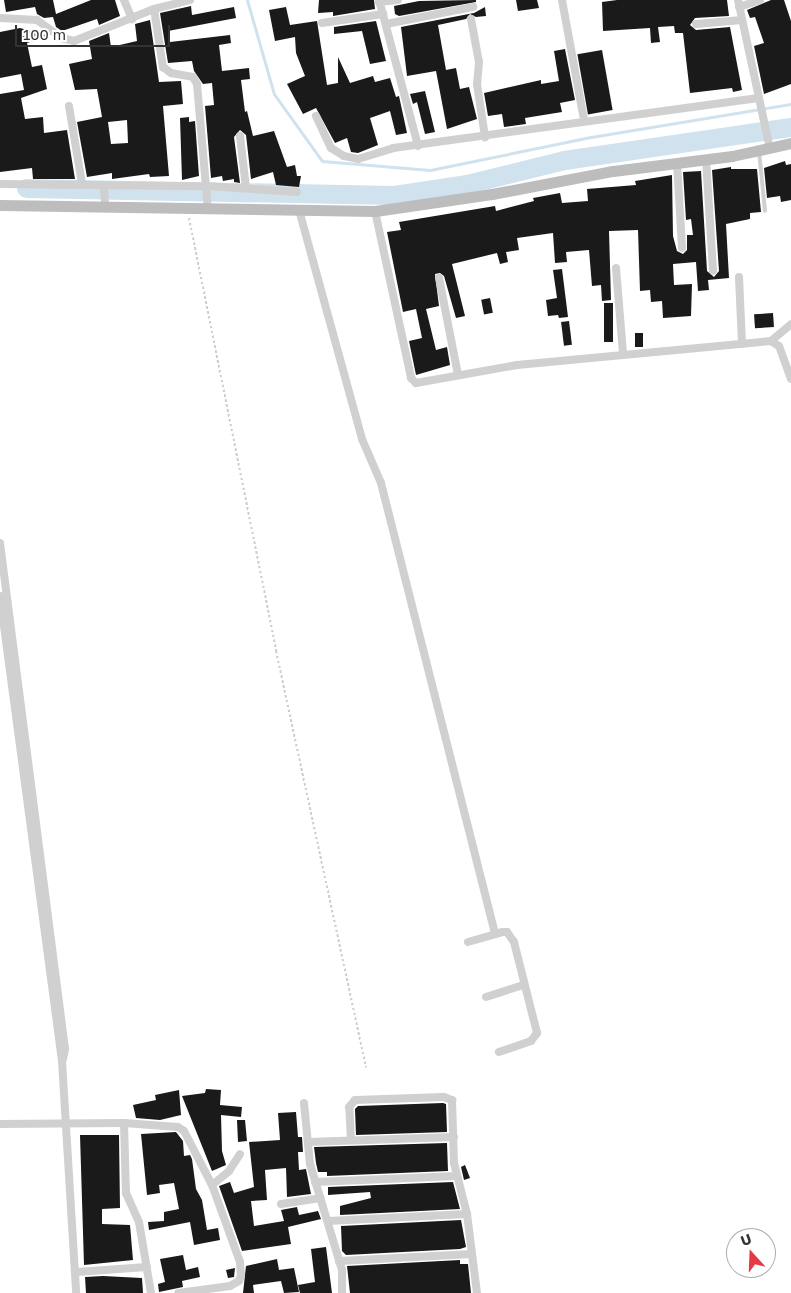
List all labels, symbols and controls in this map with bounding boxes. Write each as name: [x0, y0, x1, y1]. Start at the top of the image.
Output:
scale bar: [18, 15, 172, 47]
text: 100 m: [23, 25, 66, 43]
north arrow: [726, 1228, 776, 1278]
text: U: [738, 1230, 754, 1249]

